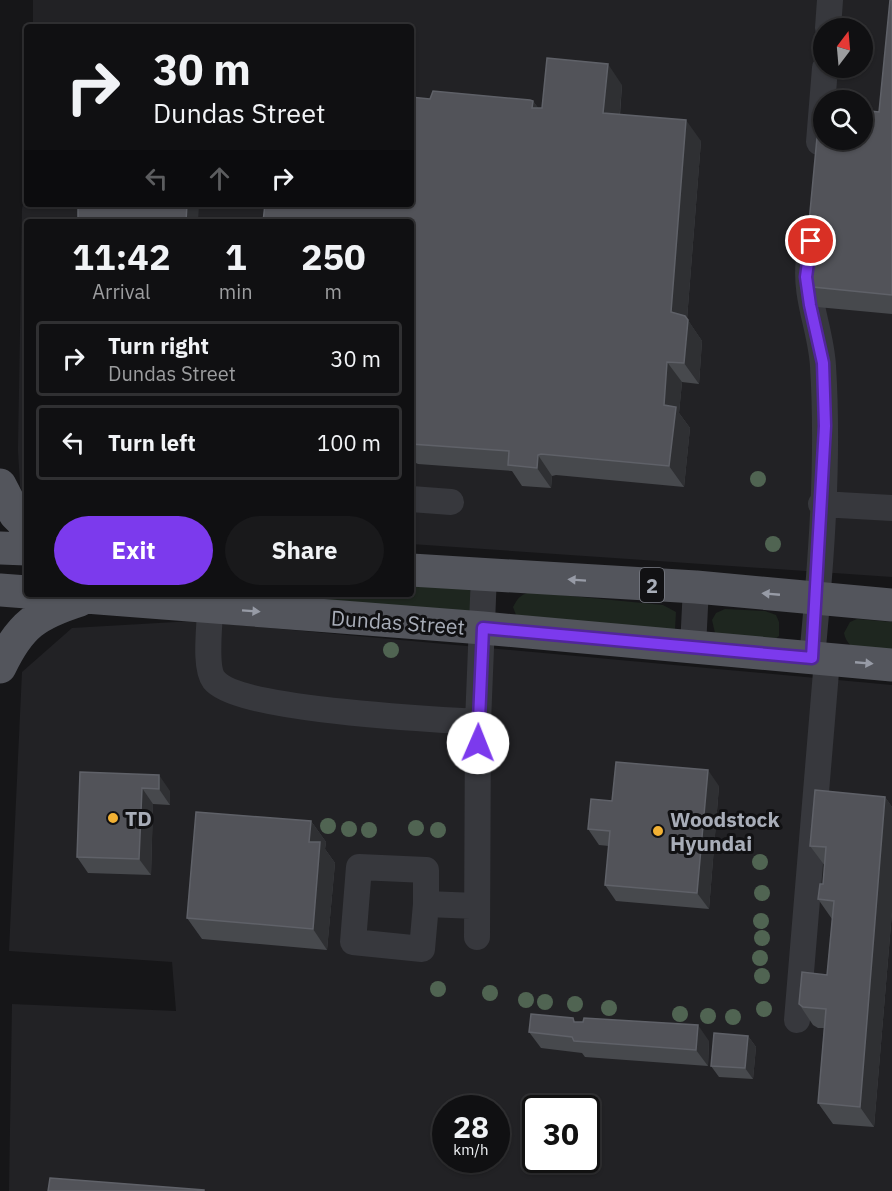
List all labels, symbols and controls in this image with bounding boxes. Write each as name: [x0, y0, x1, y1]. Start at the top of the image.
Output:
north arrow: [813, 18, 873, 78]
map controls: [813, 18, 873, 150]
text: 30 m: [153, 42, 251, 97]
icon: right: [54, 48, 132, 126]
button: search: [813, 90, 873, 150]
text: Dundas Street: [153, 95, 325, 130]
icon: left: [140, 162, 173, 195]
icon: ahead: [203, 162, 236, 195]
icon: right: [266, 162, 299, 195]
pin: [785, 215, 836, 266]
icon: arrive: [794, 224, 827, 257]
text: 11:42: [72, 233, 171, 280]
text: 1: [225, 233, 247, 280]
text: 250: [301, 233, 366, 280]
text: Arrival: [92, 278, 151, 305]
text: min: [219, 278, 253, 305]
text: m: [325, 278, 342, 305]
text: Turn right: [108, 331, 209, 360]
icon: right: [57, 342, 90, 375]
text: 30 m: [330, 344, 381, 373]
text: Dundas Street: [108, 360, 236, 387]
icon: left: [57, 426, 90, 459]
text: Turn left: [108, 428, 196, 457]
text: 100 m: [317, 428, 381, 457]
button: Exit: [54, 516, 213, 585]
button: Share: [225, 516, 384, 585]
road number: 2: [640, 568, 664, 602]
one-way arrow: [567, 575, 586, 585]
one-way arrow: [761, 589, 780, 599]
street label: Dundas Street: [330, 603, 466, 641]
one-way arrow: [242, 606, 261, 616]
one-way arrow: [855, 658, 874, 668]
position arrow: [446, 711, 510, 775]
place label: TD: [125, 804, 152, 832]
place label: Woodstock Hyundai: [670, 805, 780, 857]
marker: TD: [106, 811, 120, 825]
marker: Woodstock Hyundai: [651, 824, 665, 838]
speed limit sign: 30: [522, 1095, 600, 1173]
text: 28: [453, 1107, 489, 1146]
text: km/h: [453, 1140, 489, 1159]

